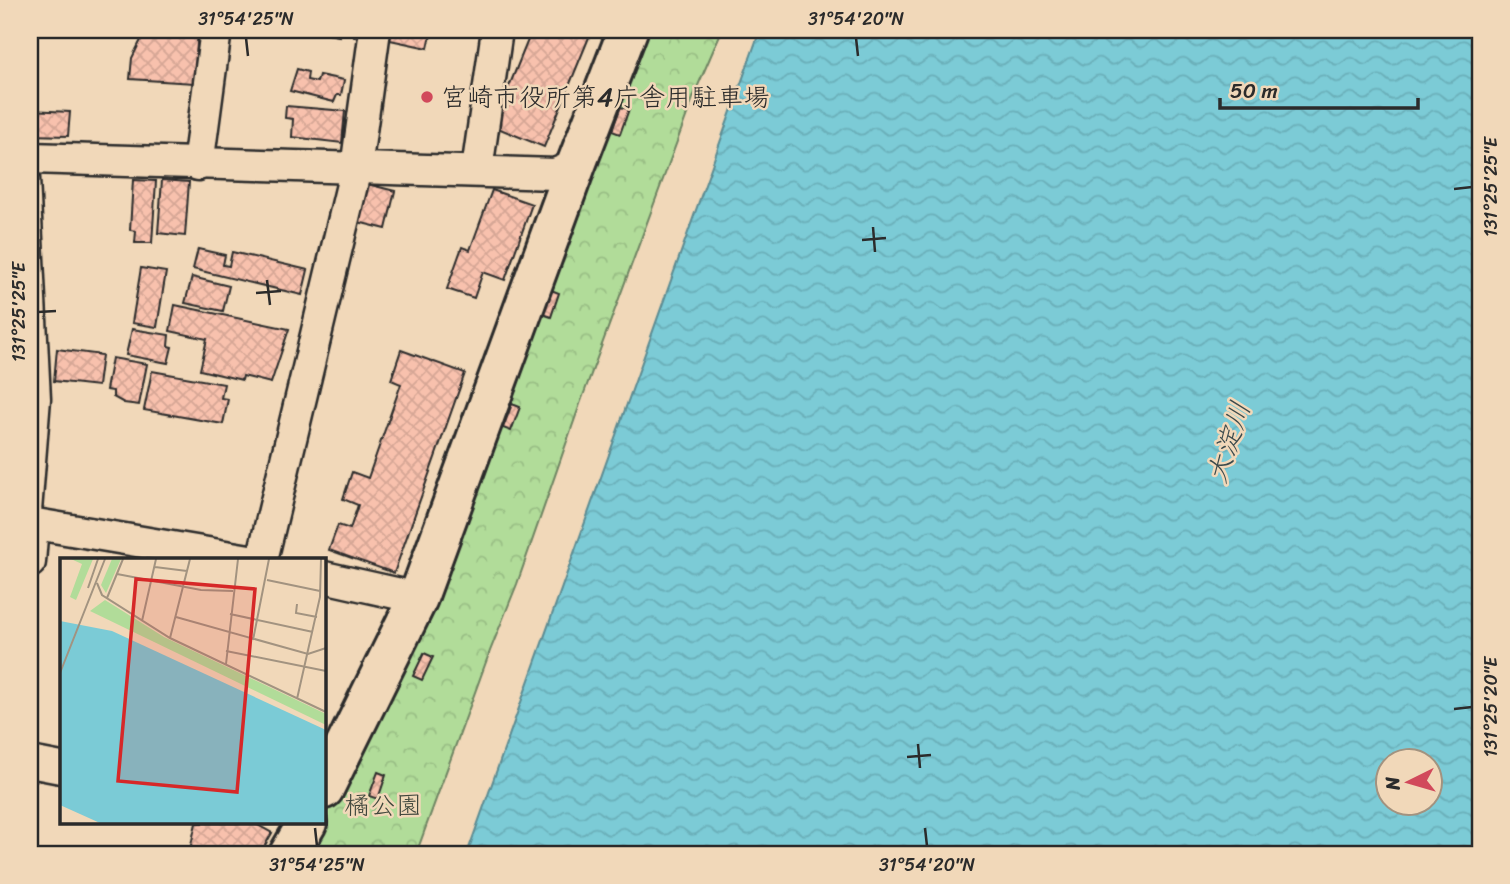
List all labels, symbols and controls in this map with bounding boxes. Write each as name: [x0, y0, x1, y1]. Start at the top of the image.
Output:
text: 31°54'25"N: [198, 3, 294, 35]
text: 31°54'20"N: [808, 3, 904, 35]
scale bar: [1220, 66, 1417, 110]
text: 50 m: [1230, 72, 1278, 110]
place label: 宮崎市役所第4庁舎用駐車場: [441, 74, 769, 120]
marker: 宮崎市役所第4庁舎用駐車場: [419, 89, 435, 105]
text: 131°25'25"E: [1475, 136, 1507, 237]
text: 131°25'25"E: [3, 261, 35, 362]
water label: 大淀川: [1192, 395, 1265, 490]
inset map: [60, 558, 326, 824]
text: 131°25'20"E: [1475, 656, 1507, 757]
north arrow: [1374, 748, 1444, 818]
text: N: [1375, 775, 1410, 792]
park label: 橘公園: [344, 782, 422, 828]
text: 31°54'25"N: [269, 849, 365, 881]
text: 31°54'20"N: [879, 849, 975, 881]

